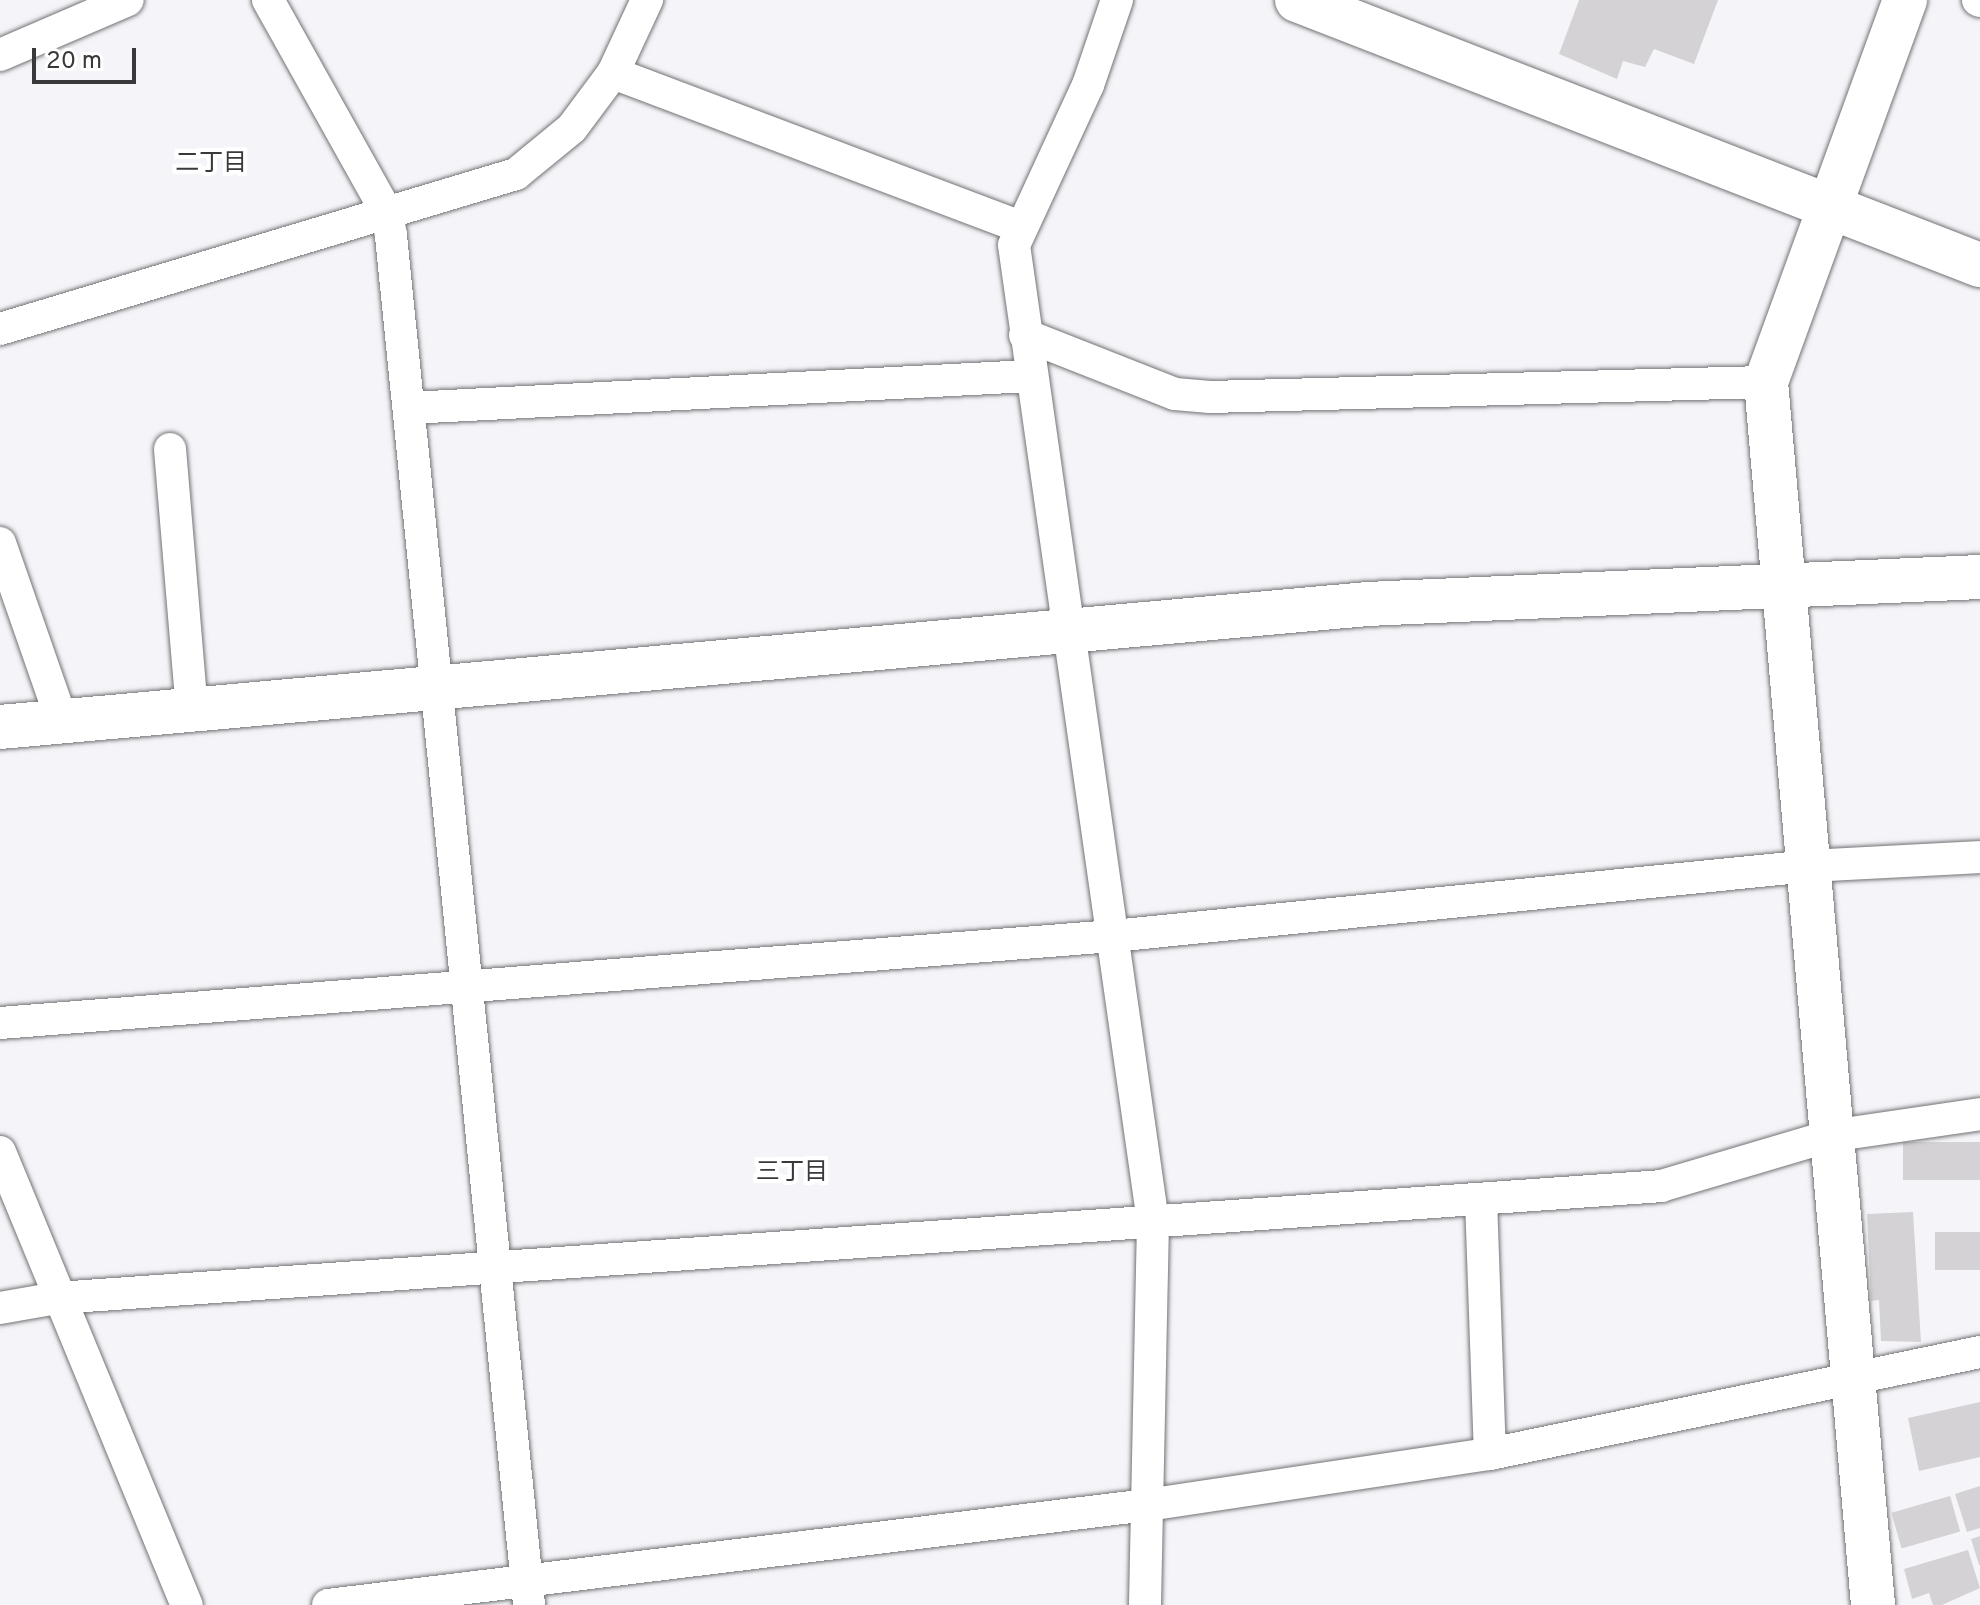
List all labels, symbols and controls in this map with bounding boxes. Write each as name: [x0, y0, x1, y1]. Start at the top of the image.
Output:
scale bar: [36, 32, 140, 82]
text: 20 m: [46, 47, 102, 77]
district label: 二丁目: [175, 151, 247, 179]
district label: 三丁目: [756, 1160, 828, 1188]

